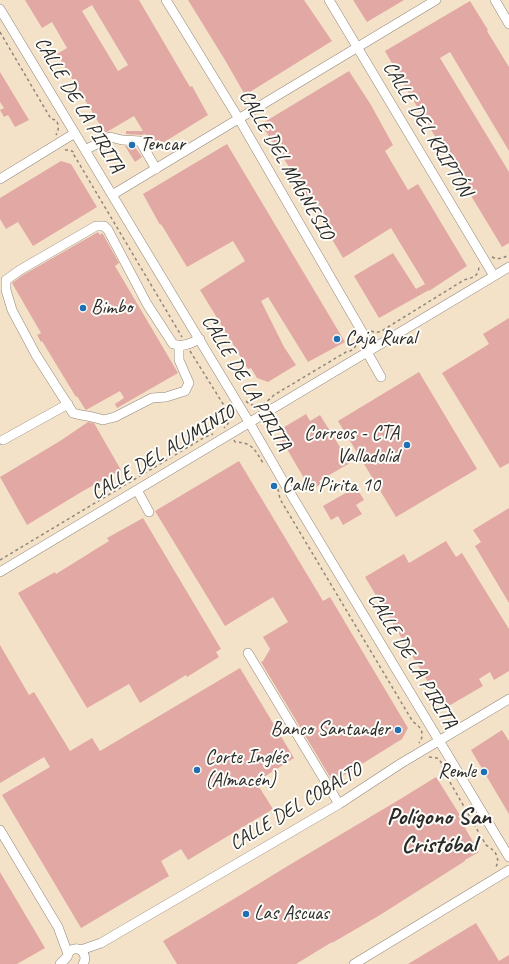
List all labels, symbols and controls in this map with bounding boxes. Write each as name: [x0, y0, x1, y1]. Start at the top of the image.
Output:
street label: CALLE DE LA PIRITA: [29, 33, 129, 177]
street label: CALLE DEL KRIPTÓN: [377, 57, 477, 201]
street label: CALLE DEL MAGNESIO: [233, 86, 339, 244]
place label: Tencar: [140, 133, 185, 157]
marker: Tencar: [127, 140, 137, 150]
place label: Bimbo: [91, 296, 132, 320]
marker: Bimbo: [78, 303, 88, 313]
street label: CALLE DE LA PIRITA: [196, 311, 296, 455]
place label: Caja Rural: [345, 327, 416, 351]
marker: Caja Rural: [332, 334, 342, 344]
street label: CALLE DEL ALUMINIO: [87, 401, 239, 505]
place label: Correos - CTA Valladolid: [304, 422, 399, 469]
marker: Correos - CTA Valladolid: [402, 440, 412, 450]
place label: Calle Pirita 10: [282, 474, 380, 498]
marker: Calle Pirita 10: [269, 481, 279, 491]
street label: CALLE DE LA PIRITA: [362, 589, 462, 733]
place label: Banco Santander: [270, 718, 390, 742]
marker: Banco Santander: [393, 725, 403, 735]
place label: Corte Inglés (Almacén): [205, 746, 287, 793]
street label: CALLE DEL COBALTO: [225, 758, 367, 856]
place label: Remle: [438, 760, 476, 784]
marker: Corte Inglés (Almacén): [192, 765, 202, 775]
marker: Remle: [479, 767, 489, 777]
district label: Polígono San Cristóbal: [387, 804, 491, 860]
place label: Las Ascuas: [254, 902, 329, 926]
marker: Las Ascuas: [241, 909, 251, 919]

